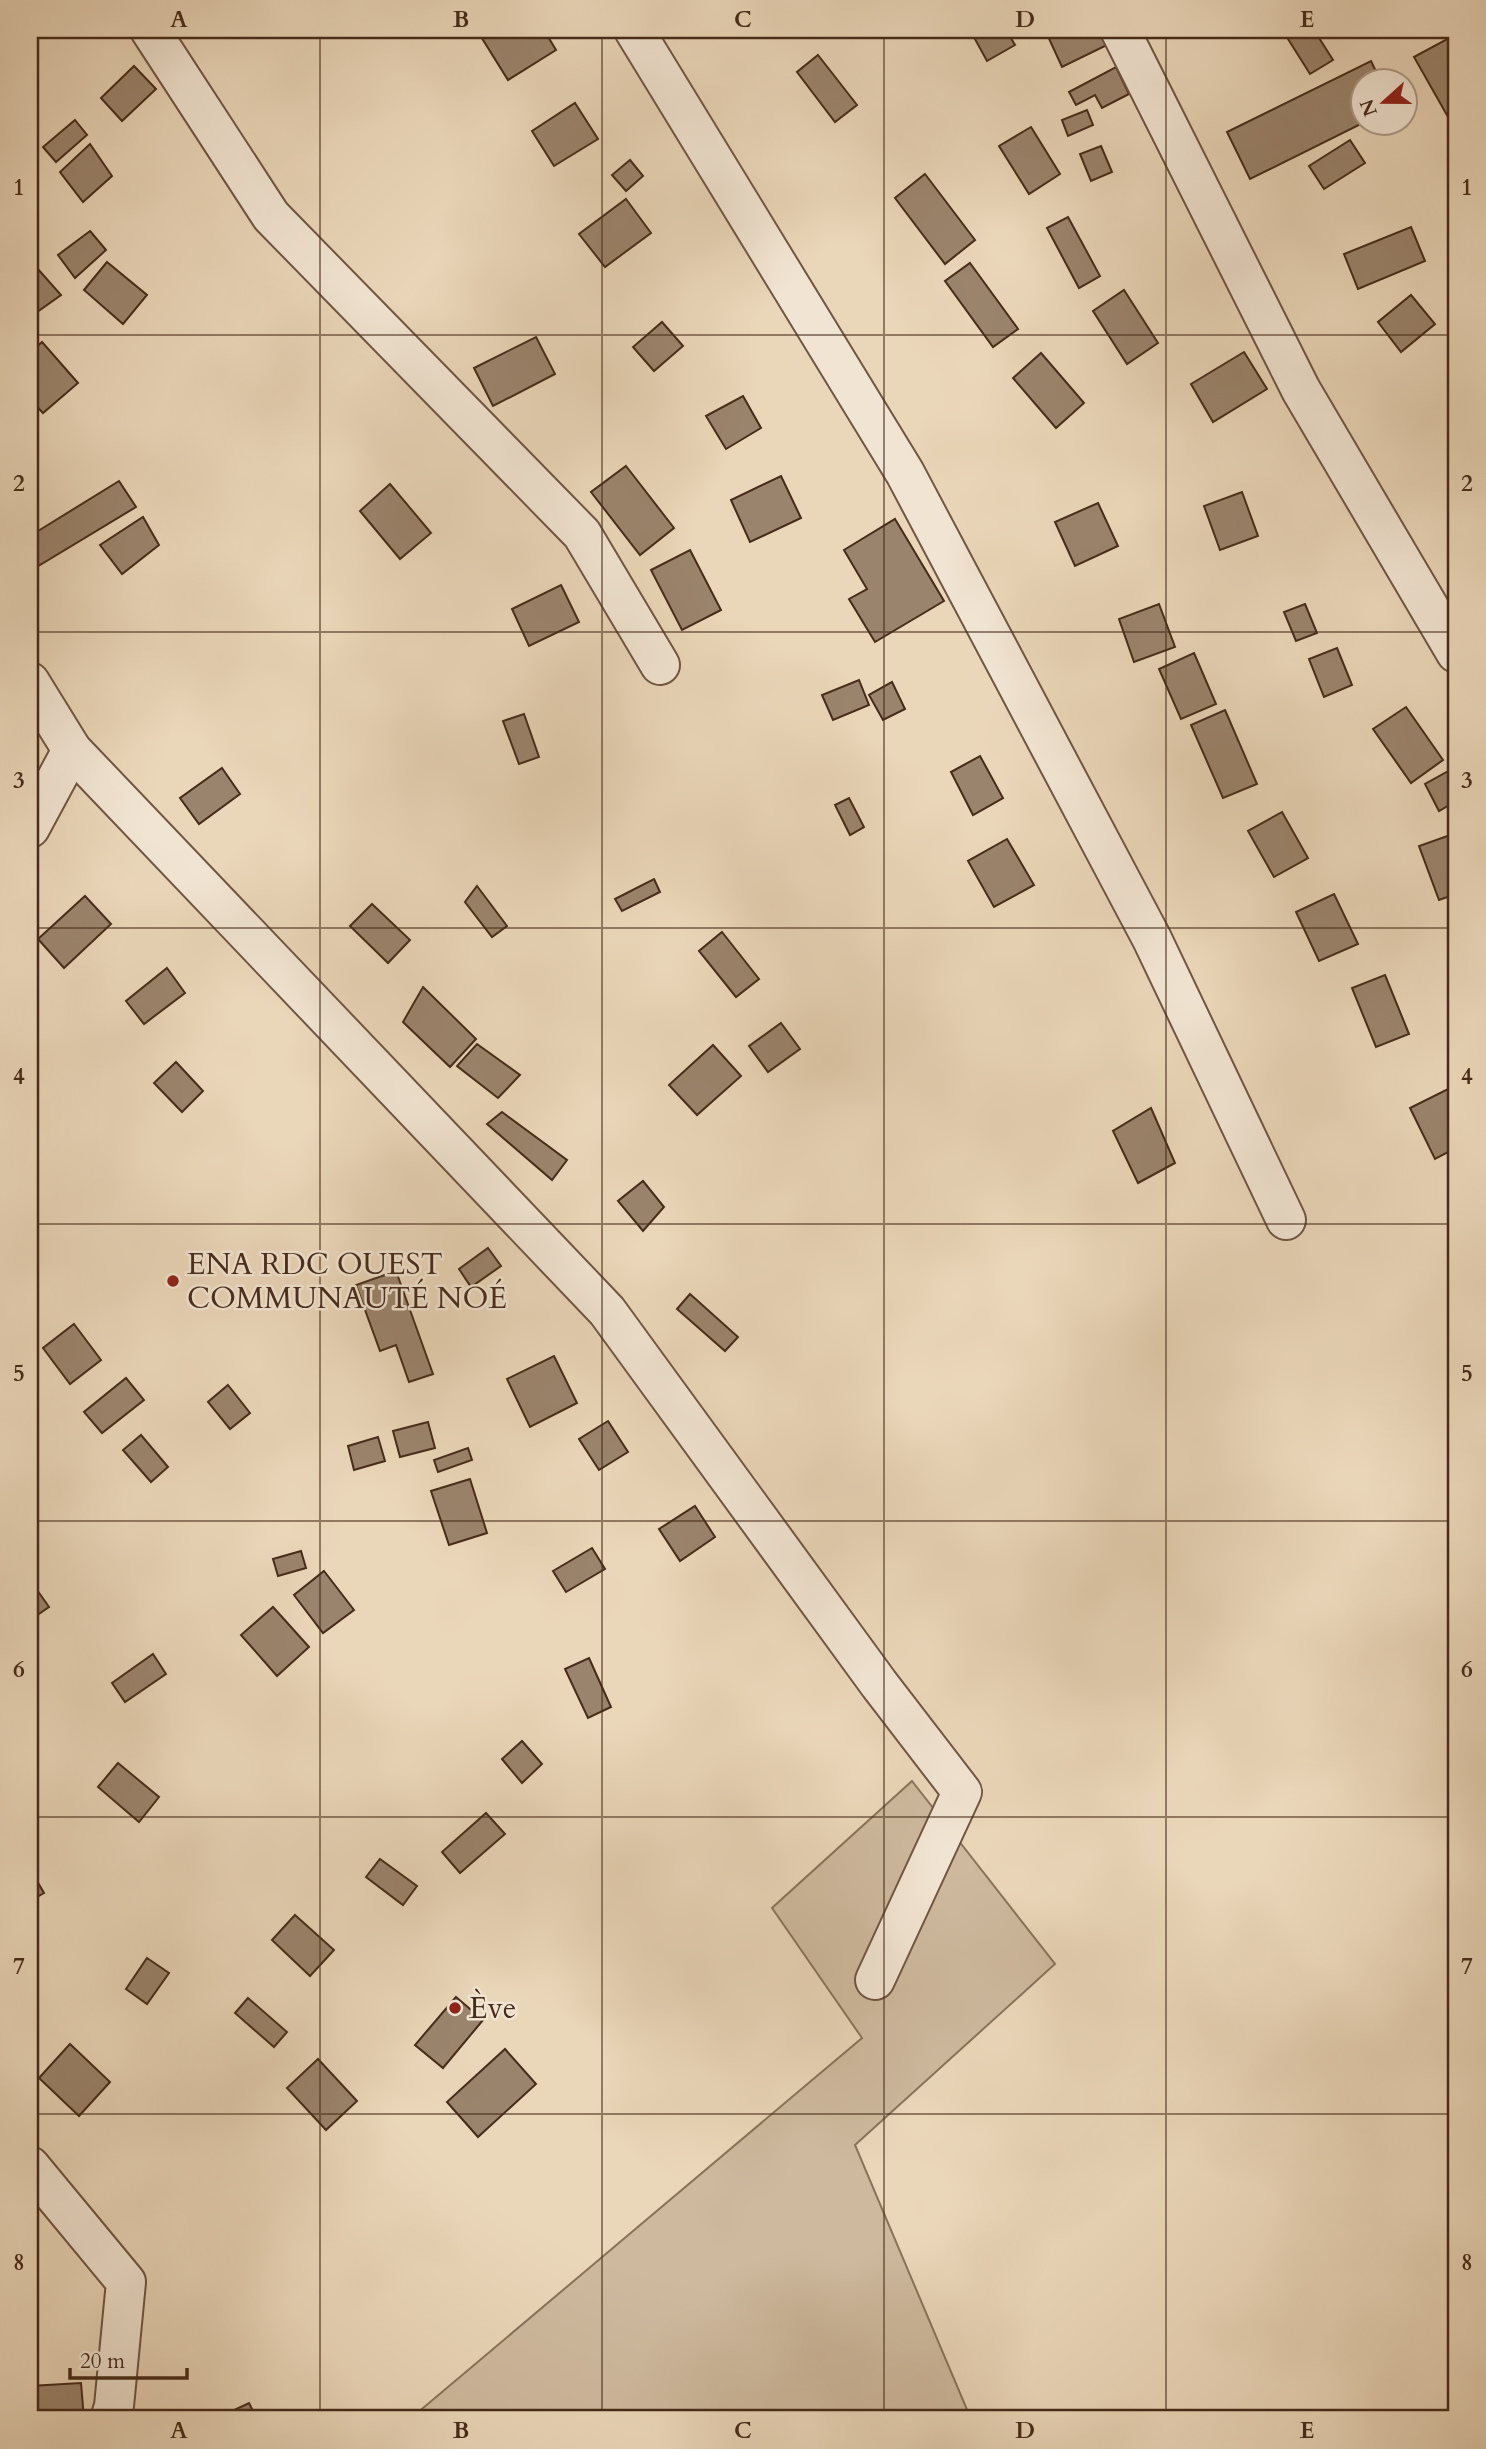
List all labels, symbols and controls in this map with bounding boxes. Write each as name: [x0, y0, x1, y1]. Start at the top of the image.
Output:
text: A: [170, 4, 188, 35]
text: B: [453, 4, 469, 35]
text: C: [734, 4, 752, 35]
text: D: [1015, 4, 1035, 35]
text: E: [1300, 4, 1314, 35]
north arrow: [1350, 66, 1420, 136]
text: N: [1354, 95, 1384, 120]
text: 1: [13, 172, 25, 203]
text: 1: [1461, 172, 1473, 203]
text: 2: [13, 468, 25, 499]
text: 2: [1461, 468, 1473, 499]
text: 3: [13, 765, 25, 796]
text: 3: [1461, 765, 1473, 796]
text: 4: [13, 1061, 25, 1092]
text: 4: [1461, 1061, 1473, 1092]
place label: ENA RDC OUEST COMMUNAUTÉ NOÉ: [187, 1244, 507, 1319]
marker: ENA RDC OUEST COMMUNAUTÉ NOÉ: [165, 1273, 181, 1289]
text: 5: [13, 1358, 25, 1389]
text: 5: [1461, 1358, 1473, 1389]
text: 6: [13, 1654, 25, 1685]
text: 6: [1461, 1654, 1473, 1685]
text: 7: [13, 1951, 25, 1982]
text: 7: [1461, 1951, 1473, 1982]
place label: Ève: [469, 1988, 516, 2029]
marker: Ève: [447, 2000, 463, 2016]
text: 8: [13, 2247, 25, 2278]
text: 8: [1461, 2247, 1473, 2278]
scale bar: [70, 2337, 187, 2381]
text: 20 m: [80, 2347, 125, 2376]
text: A: [170, 2415, 188, 2446]
text: B: [453, 2415, 469, 2446]
text: C: [734, 2415, 752, 2446]
text: D: [1015, 2415, 1035, 2446]
text: E: [1300, 2415, 1314, 2446]

